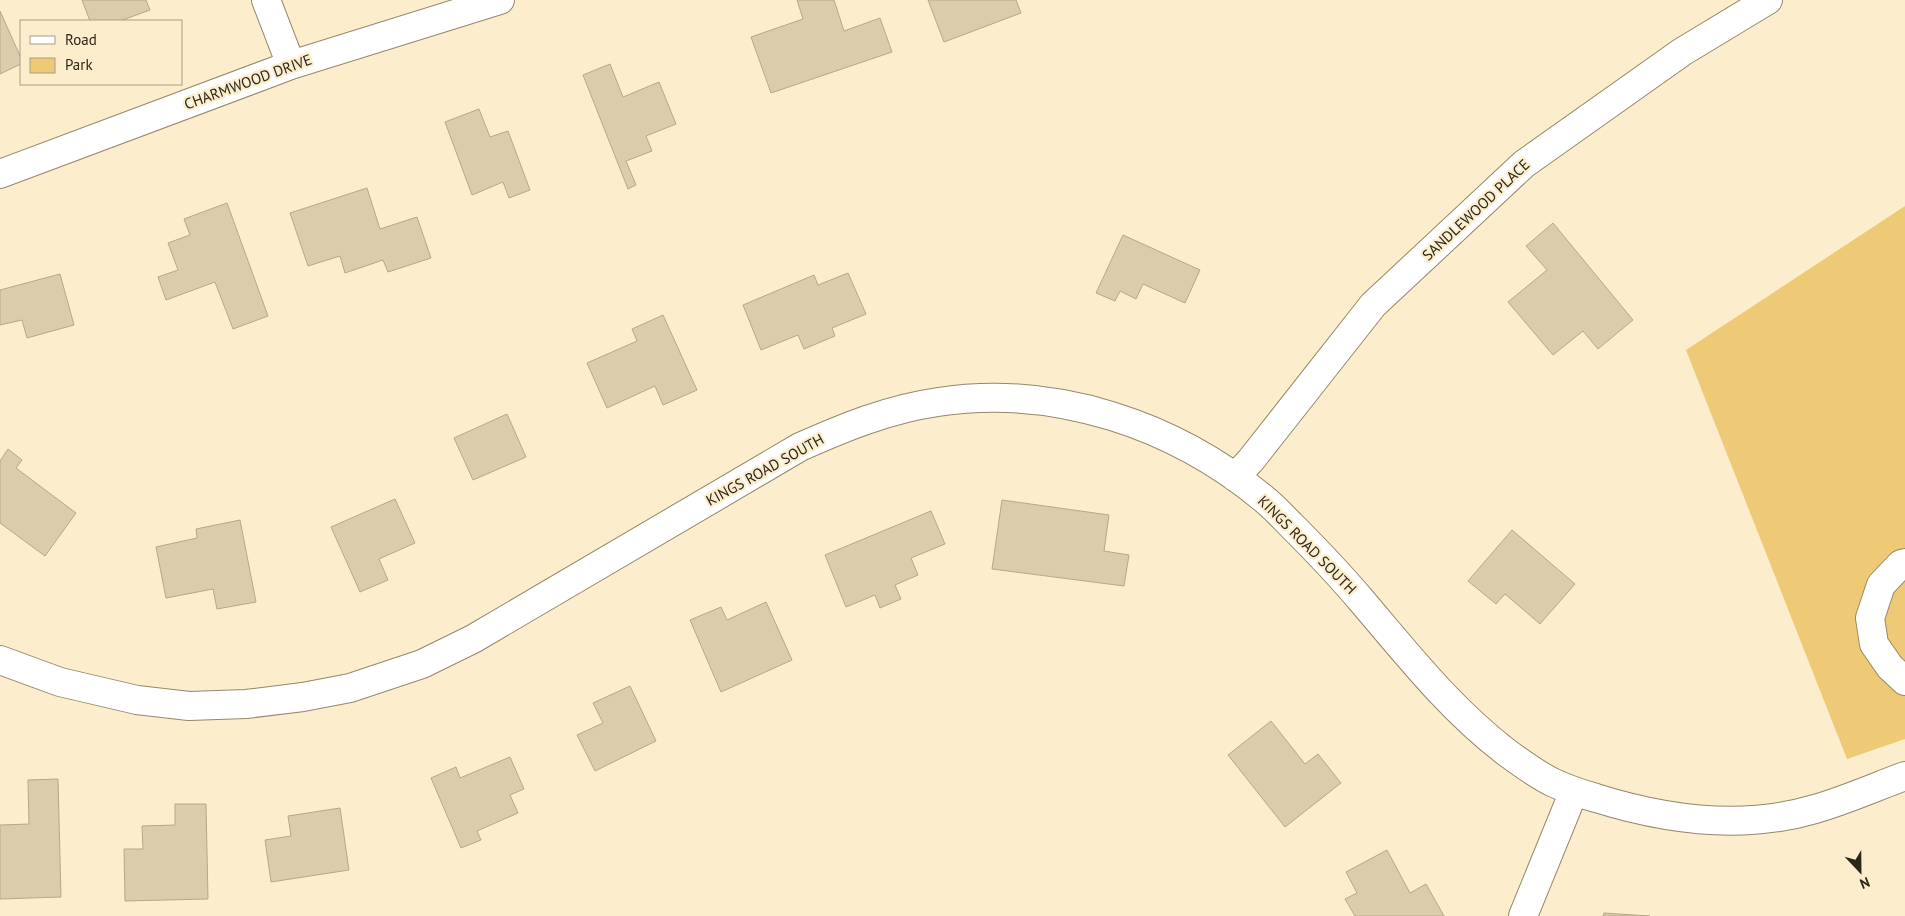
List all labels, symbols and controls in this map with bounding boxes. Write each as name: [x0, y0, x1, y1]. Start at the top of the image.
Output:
legend: [20, 20, 182, 85]
text: Road: [65, 30, 97, 49]
street label: CHARMWOOD DRIVE: [181, 50, 314, 113]
text: Park: [65, 55, 93, 74]
street label: SANDLEWOOD PLACE: [1418, 155, 1533, 264]
street label: KINGS ROAD SOUTH: [702, 429, 827, 510]
street label: KINGS ROAD SOUTH: [1254, 491, 1361, 598]
north arrow: [1835, 846, 1885, 896]
text: N: [1857, 873, 1873, 893]

